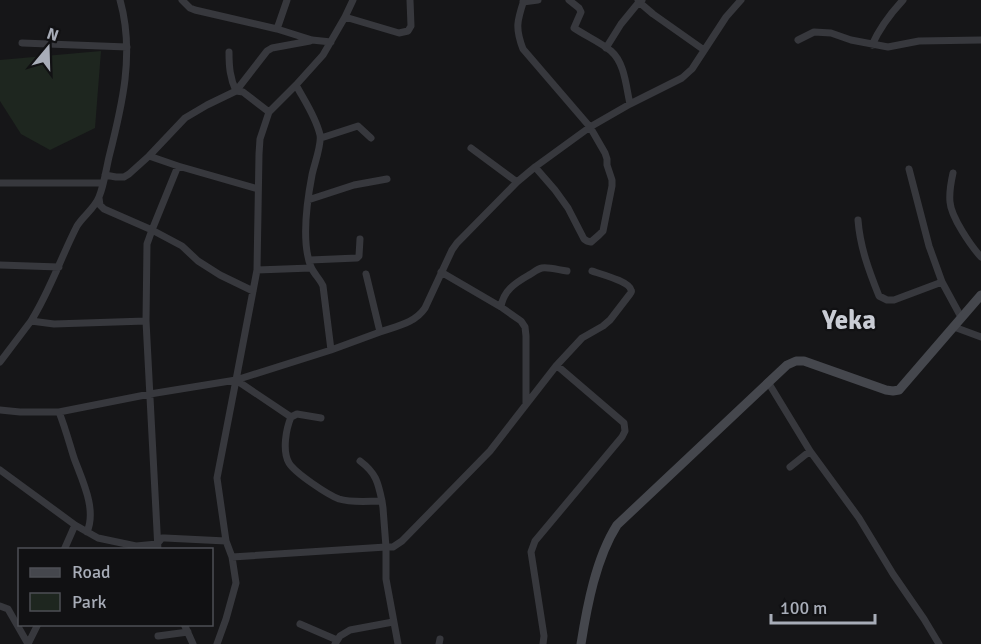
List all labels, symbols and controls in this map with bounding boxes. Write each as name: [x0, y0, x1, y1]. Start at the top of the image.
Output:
north arrow: [18, 18, 78, 78]
text: N: [44, 23, 61, 46]
district label: Yeka: [821, 304, 876, 337]
legend: [18, 548, 213, 626]
text: Road: [72, 561, 111, 583]
scale bar: [771, 587, 874, 625]
text: Park: [72, 591, 107, 613]
text: 100 m: [780, 597, 827, 619]

